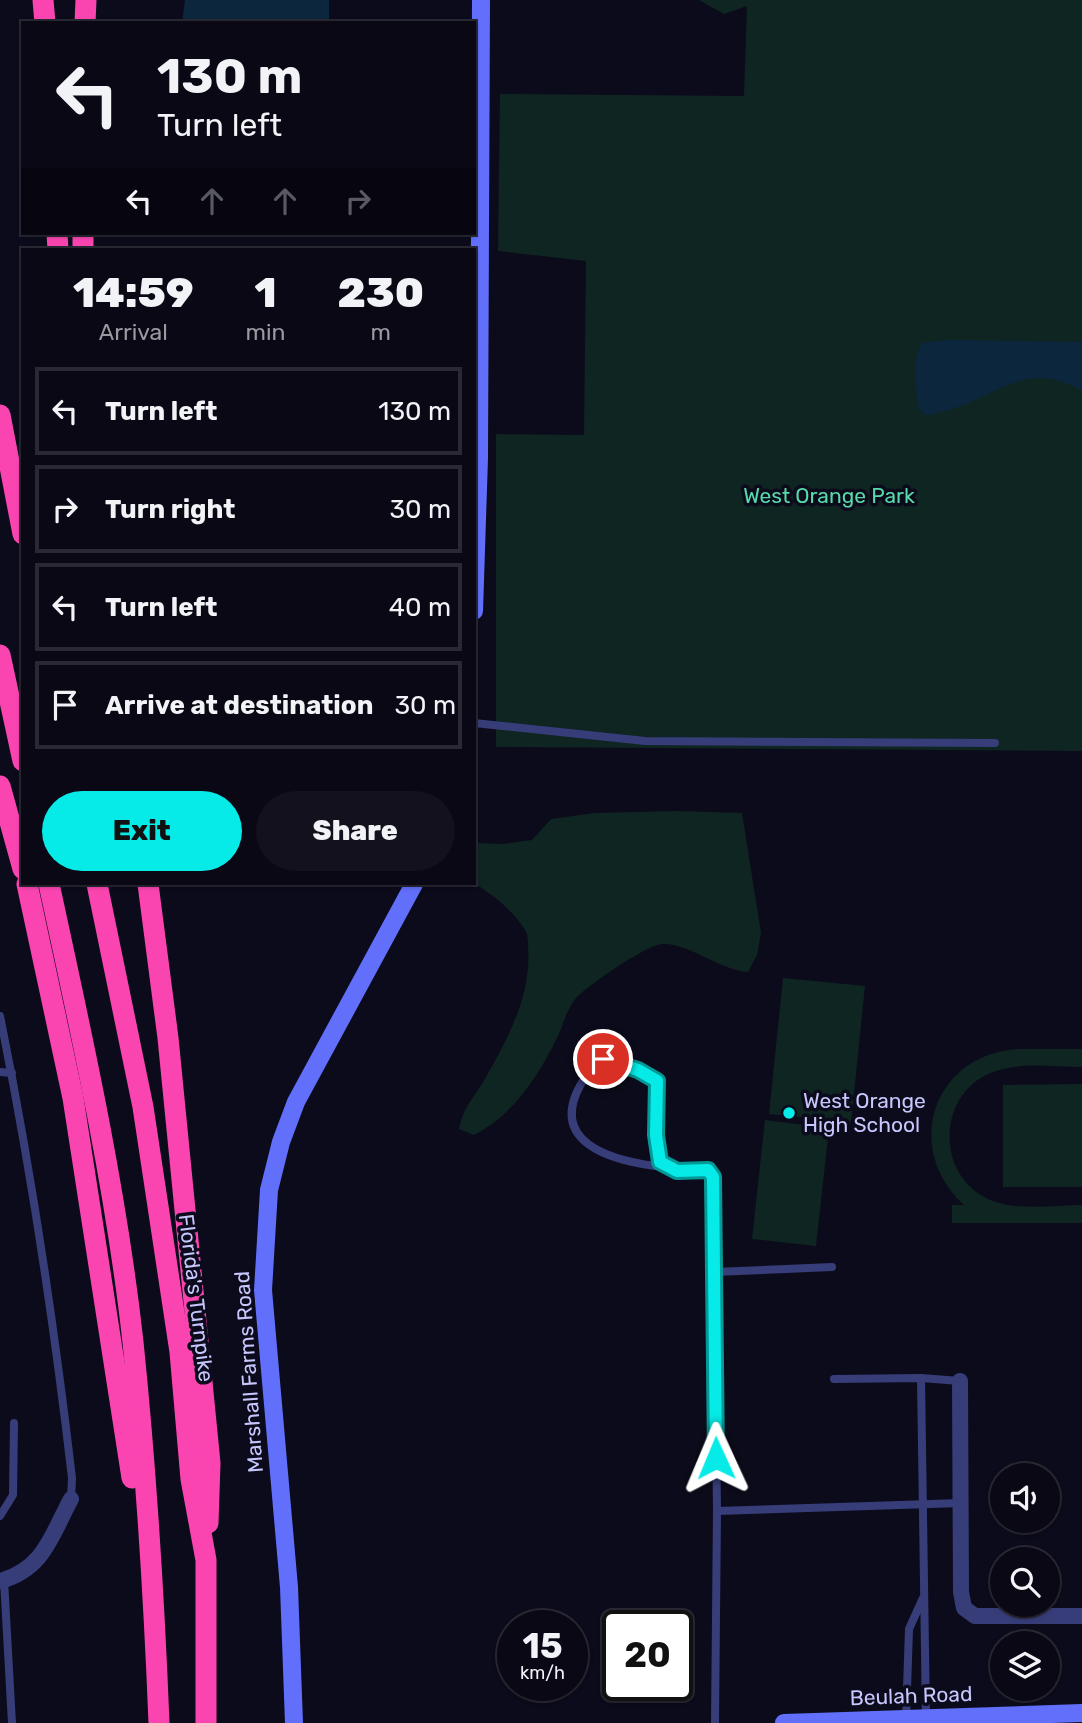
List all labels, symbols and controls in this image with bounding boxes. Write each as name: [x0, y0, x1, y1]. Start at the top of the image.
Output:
text: 130 m: [157, 47, 302, 105]
icon: left: [42, 49, 133, 140]
text: Turn left: [157, 106, 282, 144]
icon: left: [120, 182, 158, 220]
icon: ahead: [193, 182, 231, 220]
icon: ahead: [266, 182, 304, 220]
icon: right: [339, 182, 377, 220]
text: 14:59: [73, 268, 194, 318]
text: 1: [254, 268, 277, 318]
text: 230: [337, 268, 424, 318]
text: Arrival: [99, 318, 168, 346]
text: min: [246, 318, 286, 346]
text: m: [371, 318, 391, 346]
icon: left: [46, 392, 84, 430]
text: Turn left: [105, 396, 217, 427]
text: 130 m: [378, 396, 451, 427]
park label: West Orange Park: [743, 483, 915, 508]
icon: right: [46, 490, 84, 528]
text: Turn right: [105, 494, 235, 525]
text: 30 m: [389, 494, 451, 525]
icon: left: [46, 588, 84, 626]
text: Turn left: [105, 592, 217, 623]
text: 40 m: [389, 592, 451, 623]
icon: arrive: [46, 686, 84, 724]
text: Arrive at destination: [105, 690, 373, 721]
text: 30 m: [394, 690, 456, 721]
button: Exit: [42, 791, 242, 871]
button: Share: [256, 791, 455, 871]
pin: [573, 1029, 633, 1089]
icon: arrive: [584, 1040, 622, 1078]
place label: West Orange High School: [803, 1088, 926, 1137]
marker: West Orange High School: [781, 1105, 797, 1121]
street label: Florida's Turnpike: [174, 1213, 219, 1383]
street label: Marshall Farms Road: [229, 1270, 268, 1474]
position arrow: [679, 1421, 753, 1495]
map controls: [990, 1463, 1060, 1701]
button: sound: [990, 1463, 1060, 1533]
button: search: [990, 1547, 1060, 1617]
speed limit sign: 20: [602, 1610, 693, 1701]
text: 15: [522, 1625, 563, 1667]
button: layers: [990, 1631, 1060, 1701]
text: km/h: [520, 1662, 565, 1684]
street label: Beulah Road: [849, 1681, 973, 1710]

